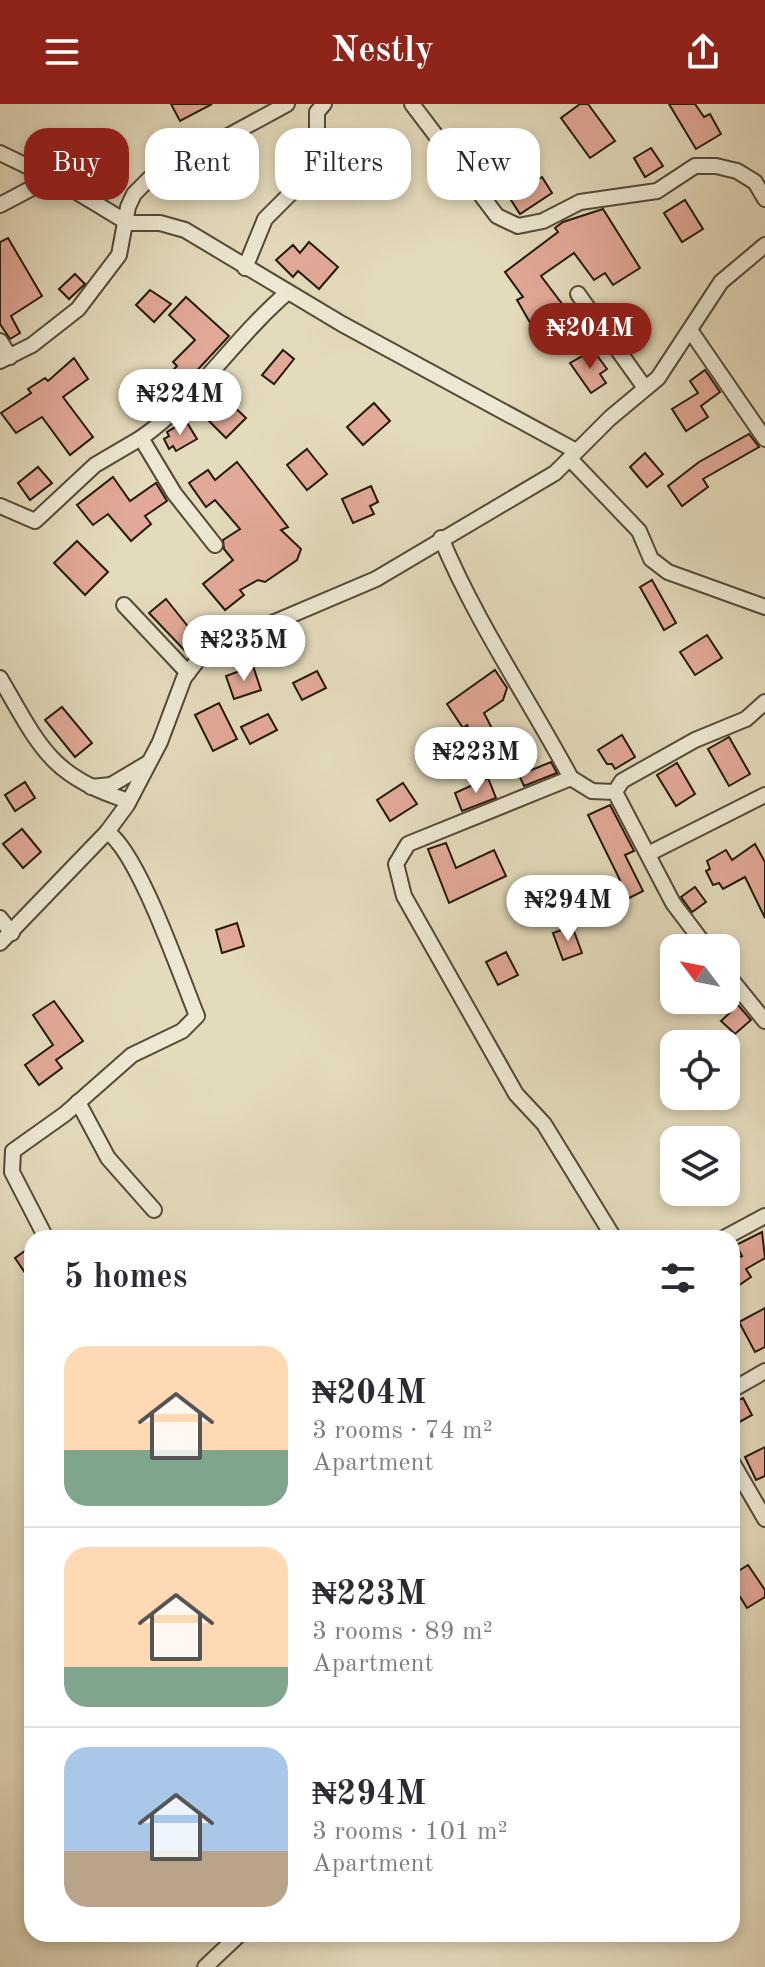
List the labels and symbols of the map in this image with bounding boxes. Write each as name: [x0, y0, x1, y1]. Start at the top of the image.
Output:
pin: ₦204M: [534, 303, 646, 371]
pin: ₦224M: [124, 369, 236, 437]
pin: ₦235M: [188, 615, 300, 683]
pin: ₦223M: [420, 727, 532, 795]
pin: ₦294M: [512, 875, 624, 943]
north arrow: [660, 934, 740, 1014]

